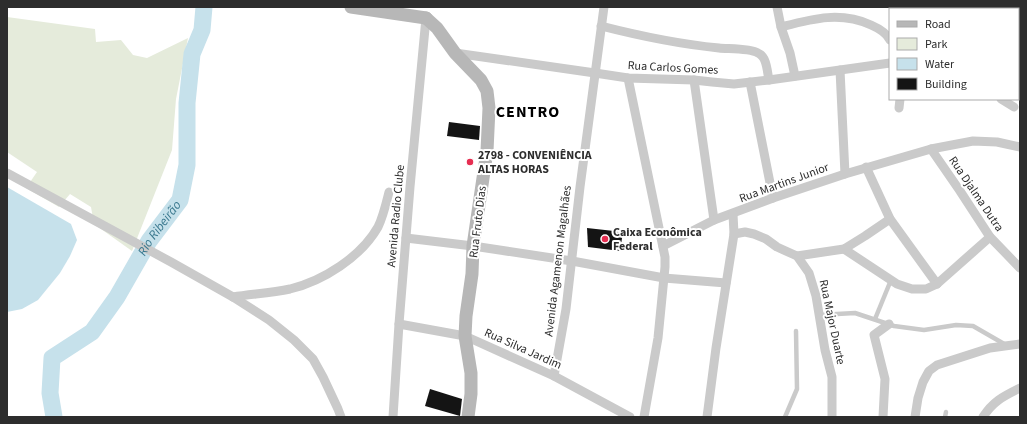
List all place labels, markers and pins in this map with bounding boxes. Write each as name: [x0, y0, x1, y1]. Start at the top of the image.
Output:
place label: 2798 - CONVENIÊNCIA ALTAS HORAS: [477, 147, 592, 178]
marker: 2798 - CONVENIÊNCIA ALTAS HORAS: [465, 157, 475, 167]
place label: Caixa Econômica Federal: [613, 224, 702, 255]
marker: Caixa Econômica Federal: [600, 234, 610, 244]

